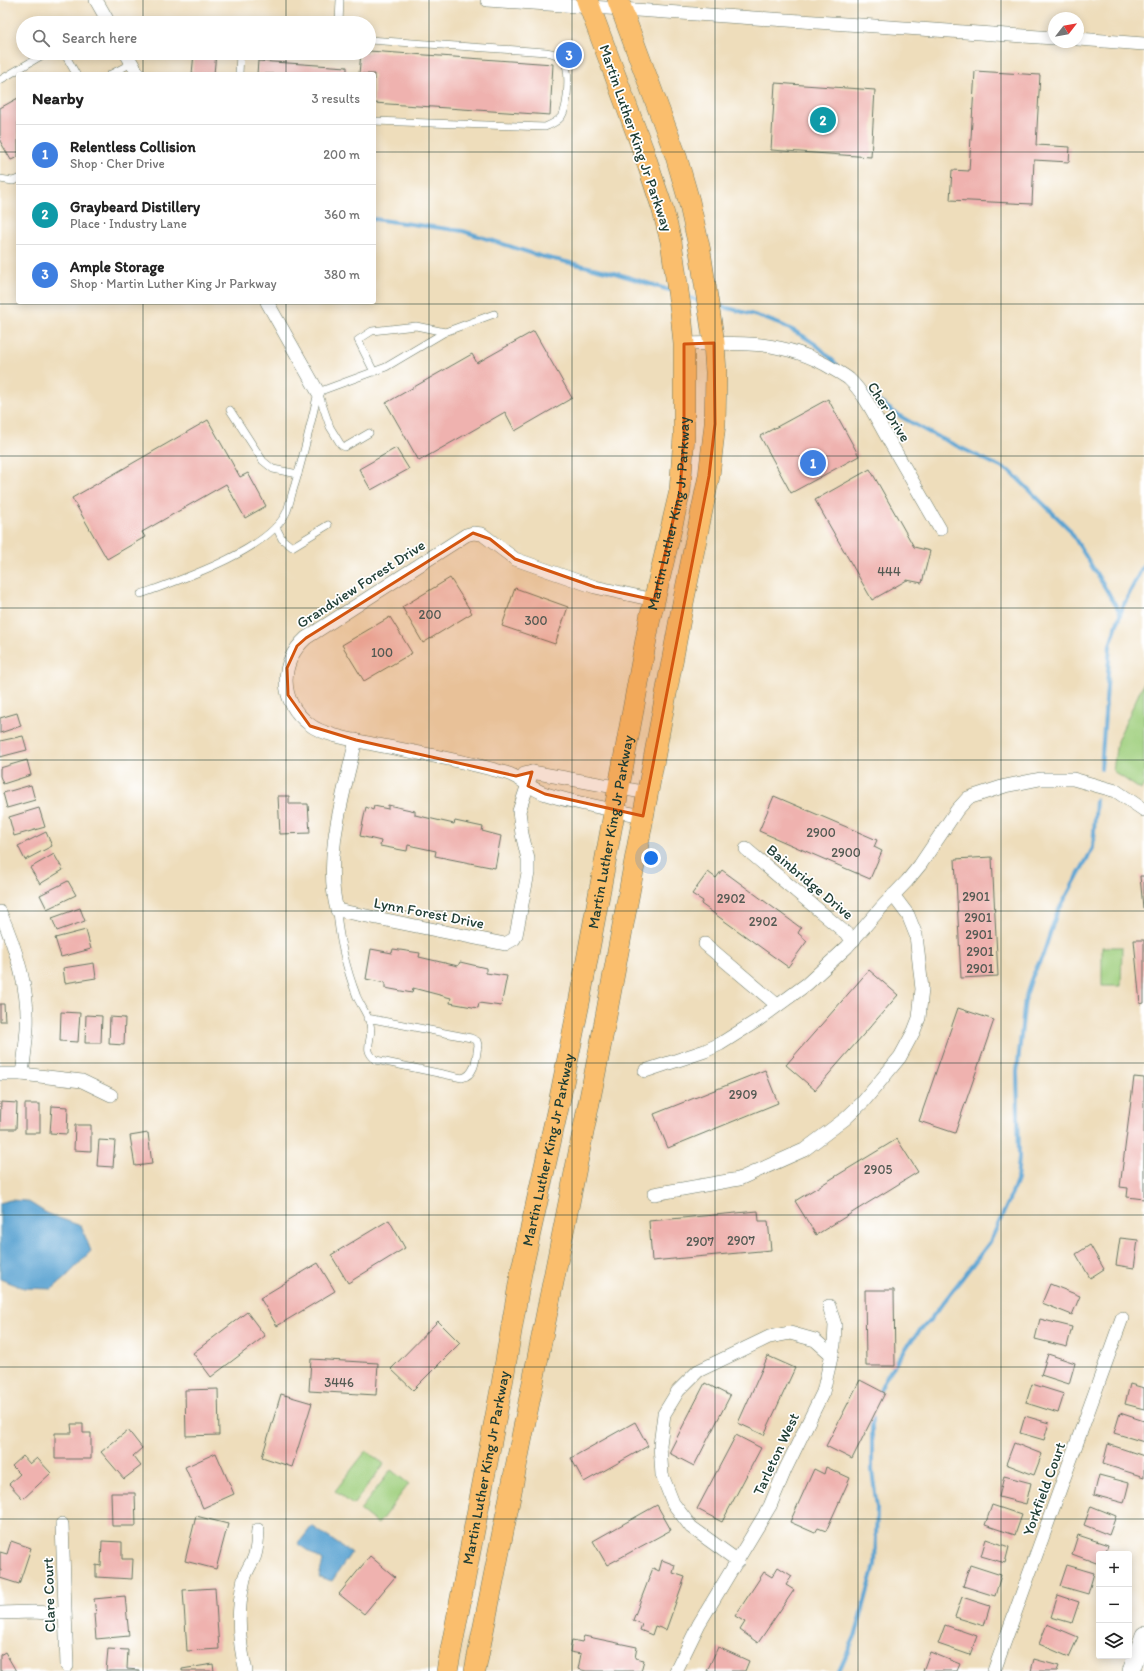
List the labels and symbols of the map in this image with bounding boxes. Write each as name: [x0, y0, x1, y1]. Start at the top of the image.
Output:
north arrow: [1048, 12, 1084, 48]
pin: 3: [556, 40, 582, 70]
street label: Martin Luther King Jr Parkway: [595, 42, 677, 234]
pin: 2: [810, 105, 836, 135]
street label: Cher Drive: [864, 379, 914, 445]
street label: Martin Luther King Jr Parkway: [643, 417, 693, 612]
pin: 1: [800, 448, 826, 478]
street label: Grandview Forest Drive: [293, 536, 429, 632]
house number: 444: [877, 564, 901, 579]
house number: 200: [419, 607, 441, 622]
house number: 300: [524, 613, 548, 628]
house number: 100: [371, 645, 393, 660]
street label: Martin Luther King Jr Parkway: [584, 733, 637, 930]
house number: 2900: [806, 825, 836, 840]
street label: Bainbridge Drive: [763, 840, 857, 924]
house number: 2900: [831, 845, 861, 860]
your location: [641, 848, 661, 868]
house number: 2901: [962, 889, 990, 904]
house number: 2902: [717, 891, 745, 906]
street label: Lynn Forest Drive: [372, 893, 486, 933]
house number: 2901: [964, 910, 992, 925]
house number: 2902: [749, 914, 777, 929]
house number: 2901: [965, 927, 993, 942]
house number: 2901: [966, 944, 994, 959]
house number: 2901: [966, 961, 994, 976]
street label: Martin Luther King Jr Parkway: [518, 1052, 578, 1248]
house number: 2909: [729, 1087, 757, 1102]
house number: 2905: [864, 1162, 892, 1177]
house number: 2907: [727, 1233, 756, 1248]
house number: 2907: [686, 1234, 715, 1249]
street label: Martin Luther King Jr Parkway: [459, 1369, 513, 1566]
house number: 3446: [324, 1375, 354, 1390]
street label: Tarleton West: [749, 1410, 803, 1498]
street label: Yorkfield Court: [1019, 1439, 1069, 1538]
street label: Clare Court: [39, 1557, 59, 1633]

